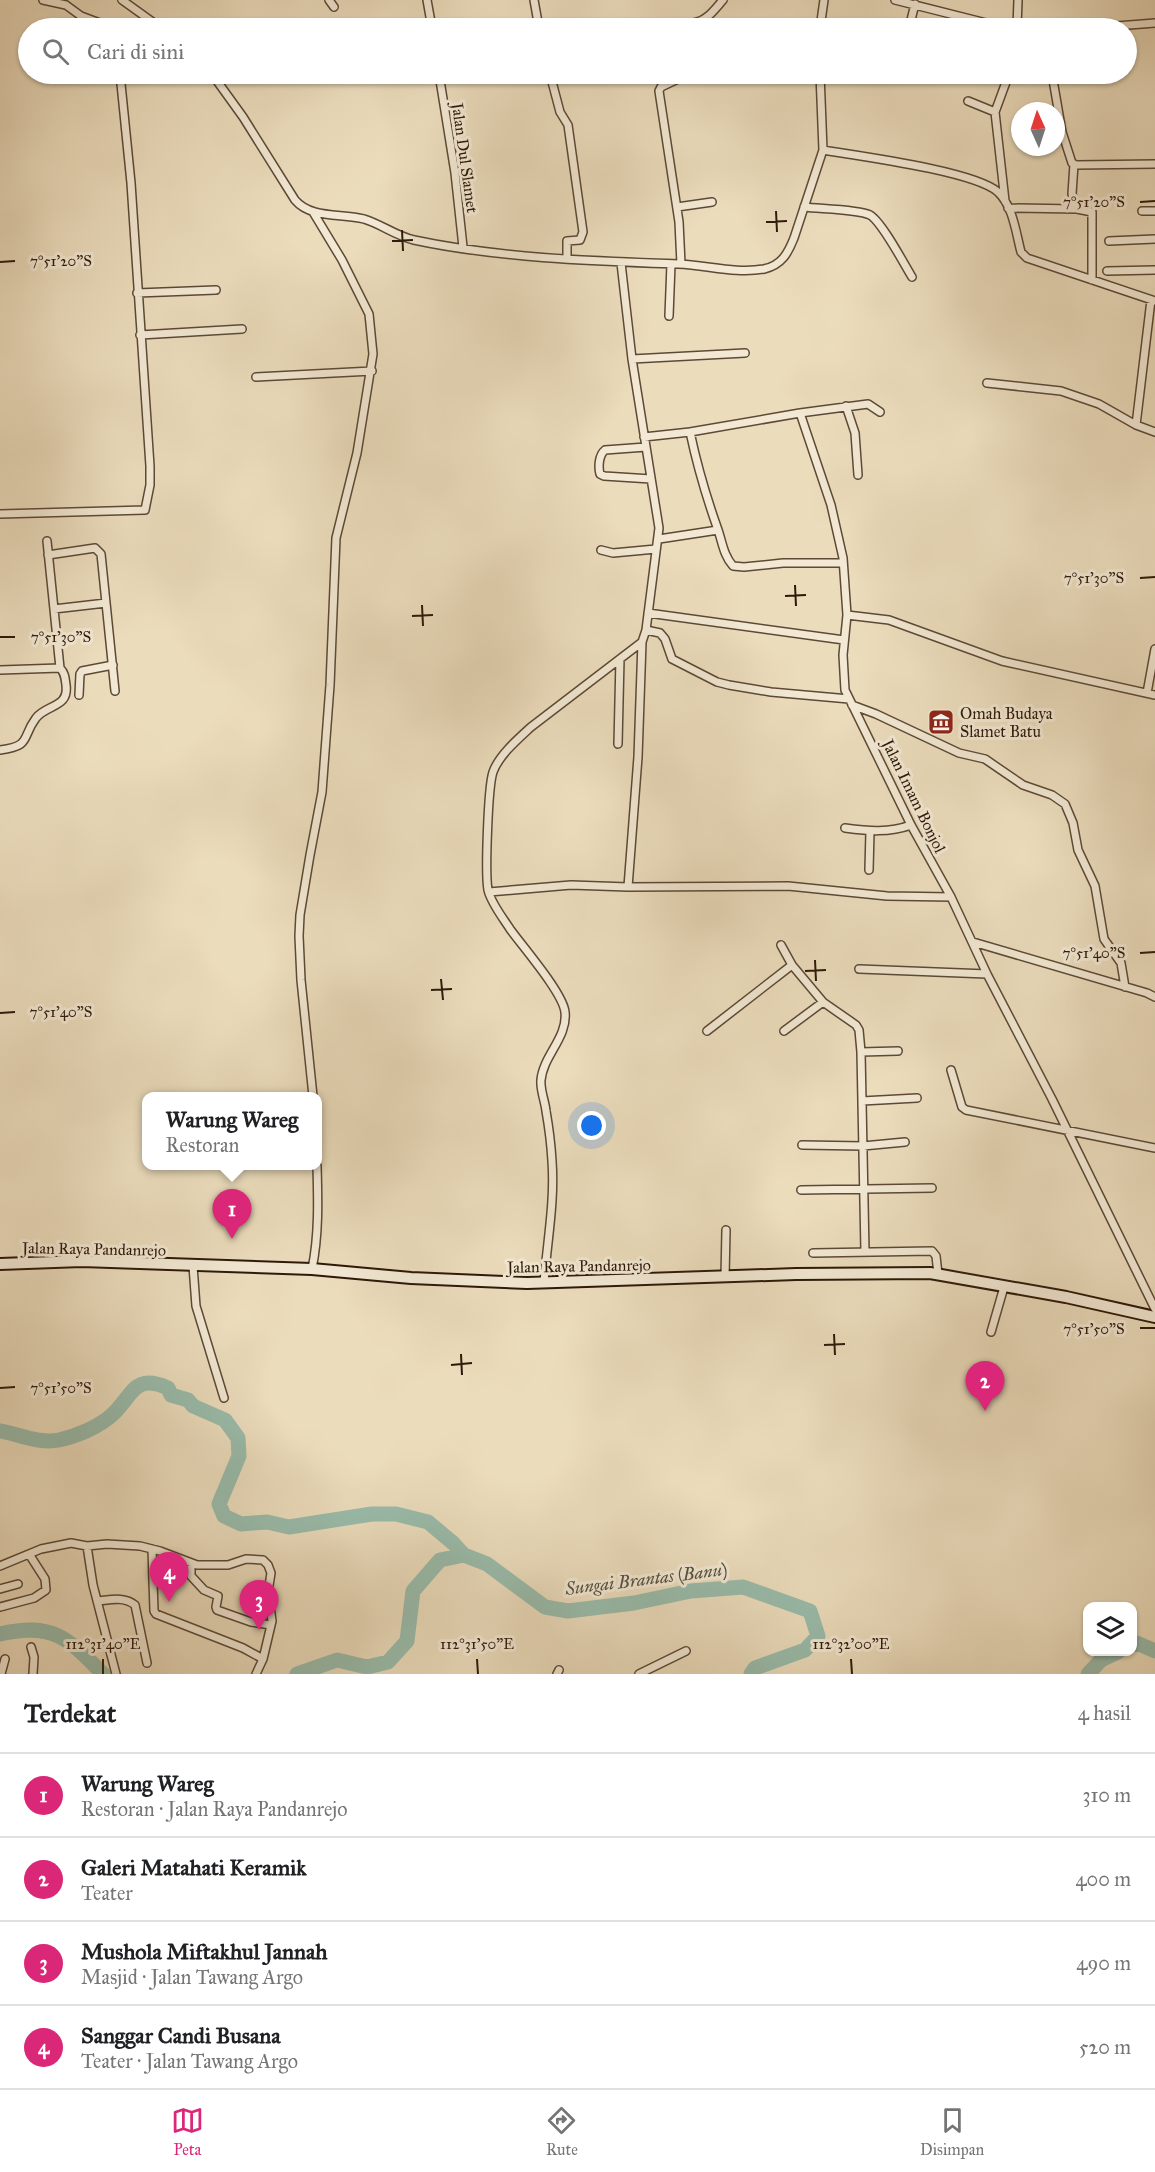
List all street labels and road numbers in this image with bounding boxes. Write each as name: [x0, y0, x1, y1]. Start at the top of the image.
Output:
street label: Jalan Dul Slamet: [447, 100, 482, 215]
street label: Jalan Imam Bonjol: [877, 734, 950, 857]
street label: Jalan Raya Pandanrejo: [20, 1238, 166, 1261]
street label: Jalan Raya Pandanrejo: [505, 1255, 651, 1278]

